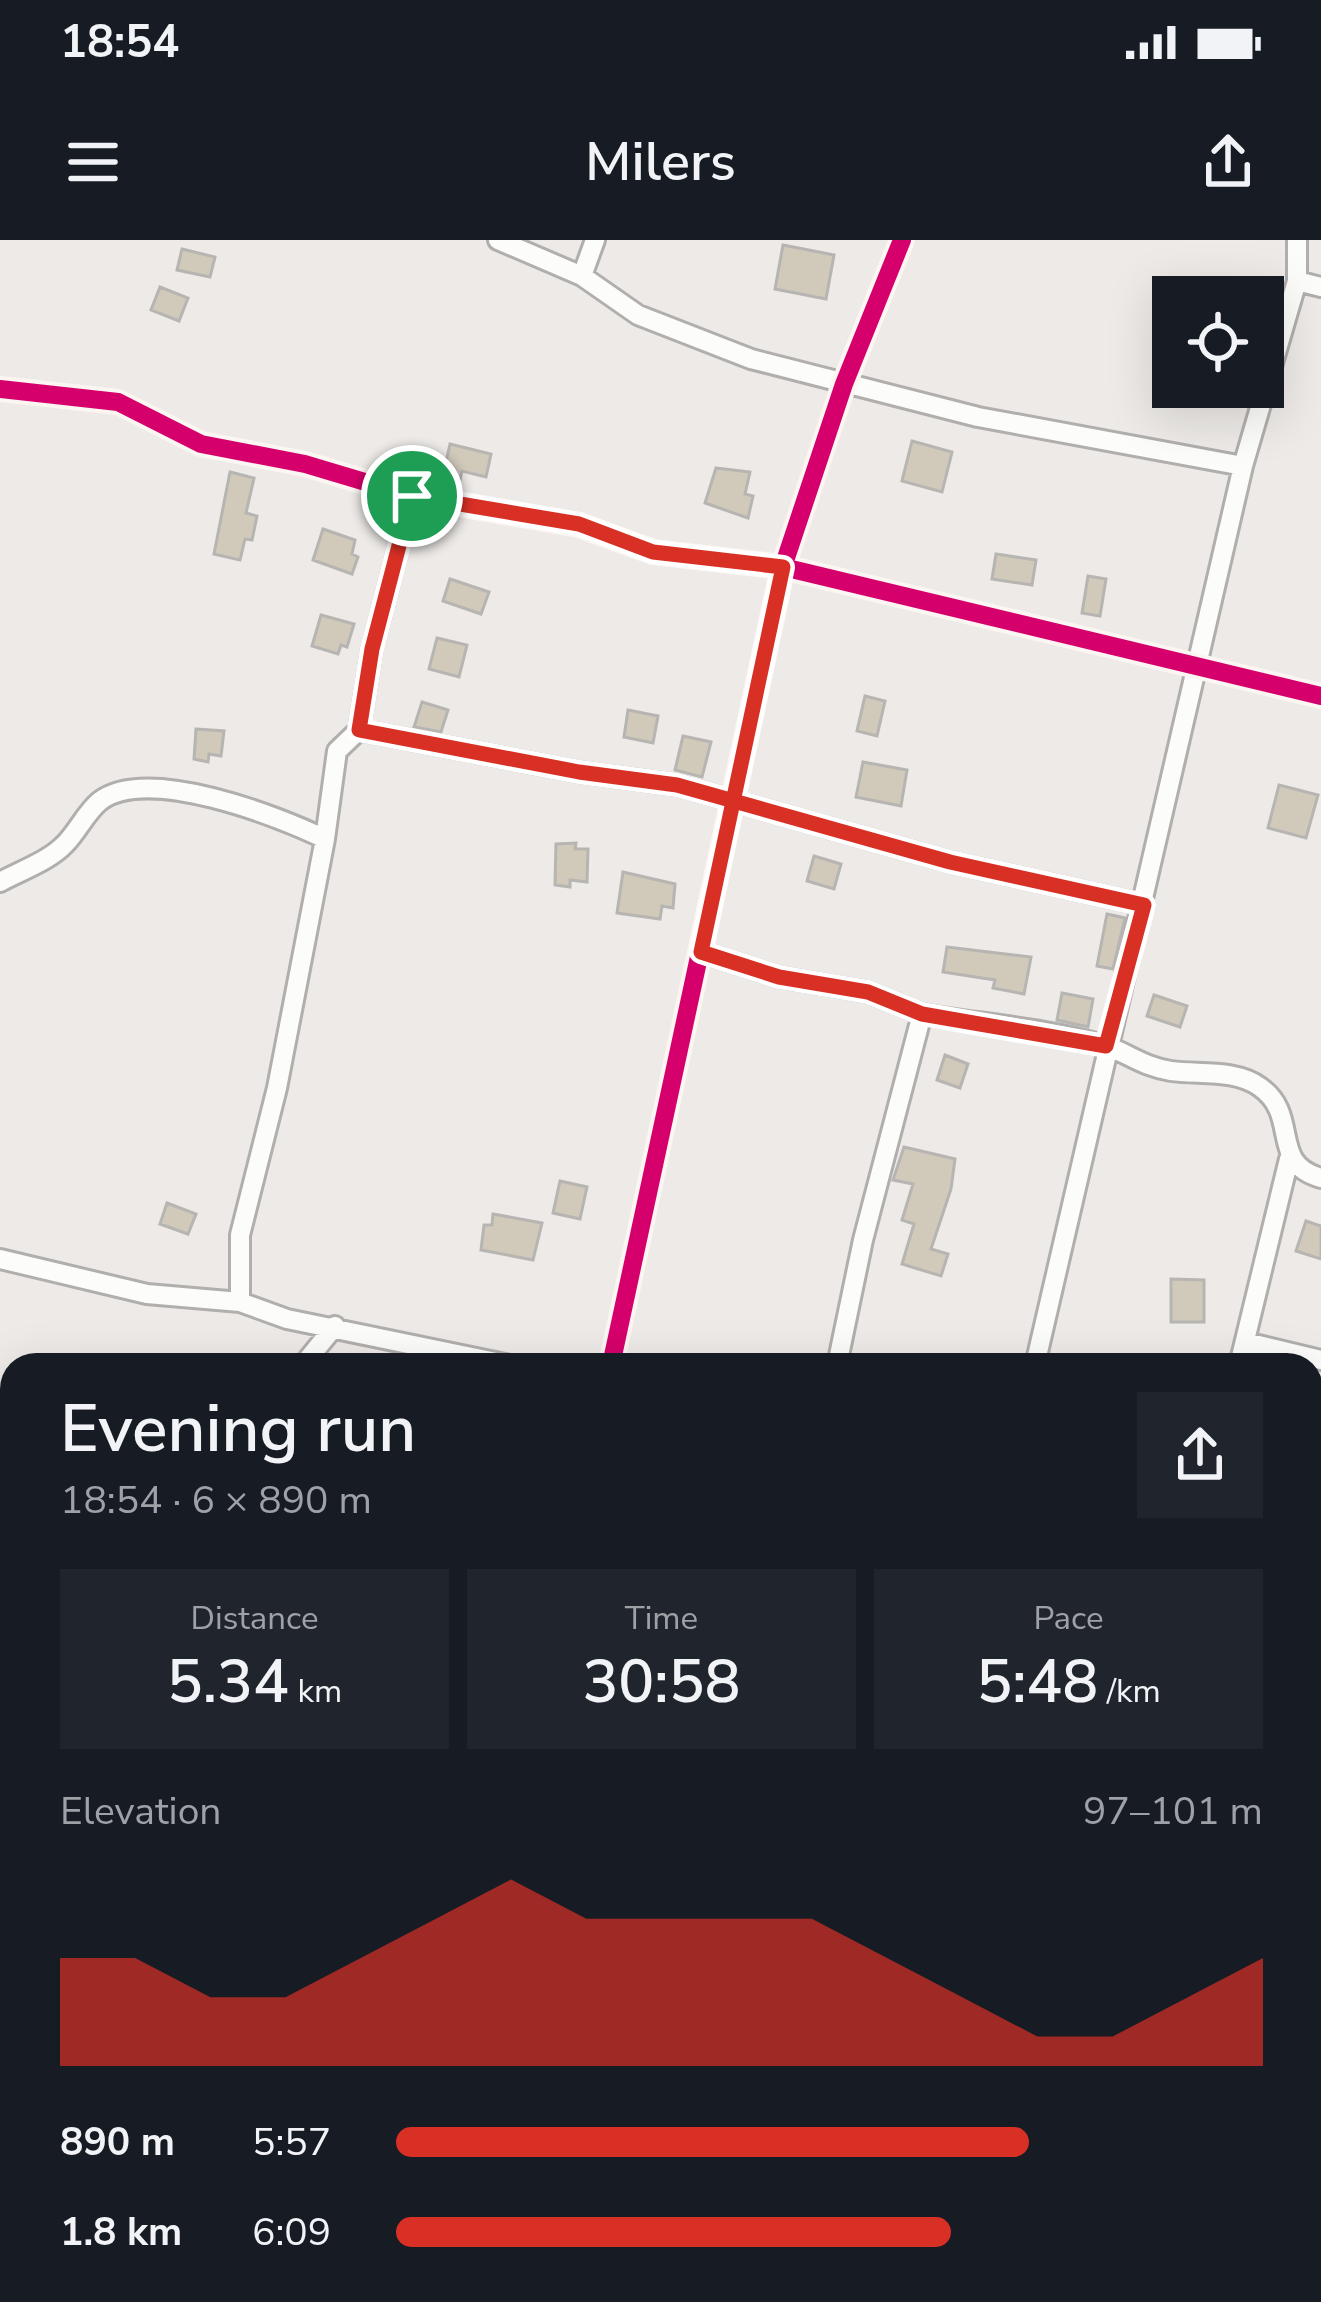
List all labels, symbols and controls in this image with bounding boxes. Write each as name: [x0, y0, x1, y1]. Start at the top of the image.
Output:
text: 18:54: [60, 12, 179, 73]
text: Milers: [585, 125, 736, 199]
icon: menu: [60, 129, 126, 195]
icon: share: [1195, 129, 1261, 195]
map controls: [1152, 276, 1284, 408]
button: locate: [1152, 276, 1284, 408]
pin: [361, 445, 463, 547]
icon: arrive: [379, 463, 445, 529]
text: Evening run: [60, 1384, 416, 1474]
button: share: [1137, 1392, 1263, 1518]
text: 18:54 · 6 × 890 m: [60, 1474, 372, 1527]
text: Distance: [190, 1596, 319, 1641]
text: Time: [625, 1596, 698, 1641]
text: Pace: [1033, 1596, 1104, 1641]
text: 5.34: [167, 1641, 289, 1723]
text: 30:58: [582, 1641, 741, 1723]
text: 5:48: [976, 1641, 1098, 1723]
text: km: [289, 1669, 342, 1714]
text: /km: [1098, 1669, 1161, 1714]
text: Elevation: [60, 1785, 221, 1838]
text: 97–101 m: [1083, 1785, 1263, 1838]
text: 890 m: [60, 2116, 175, 2169]
text: 5:57: [252, 2116, 331, 2169]
text: 1.8 km: [60, 2206, 182, 2259]
text: 6:09: [252, 2206, 331, 2259]

